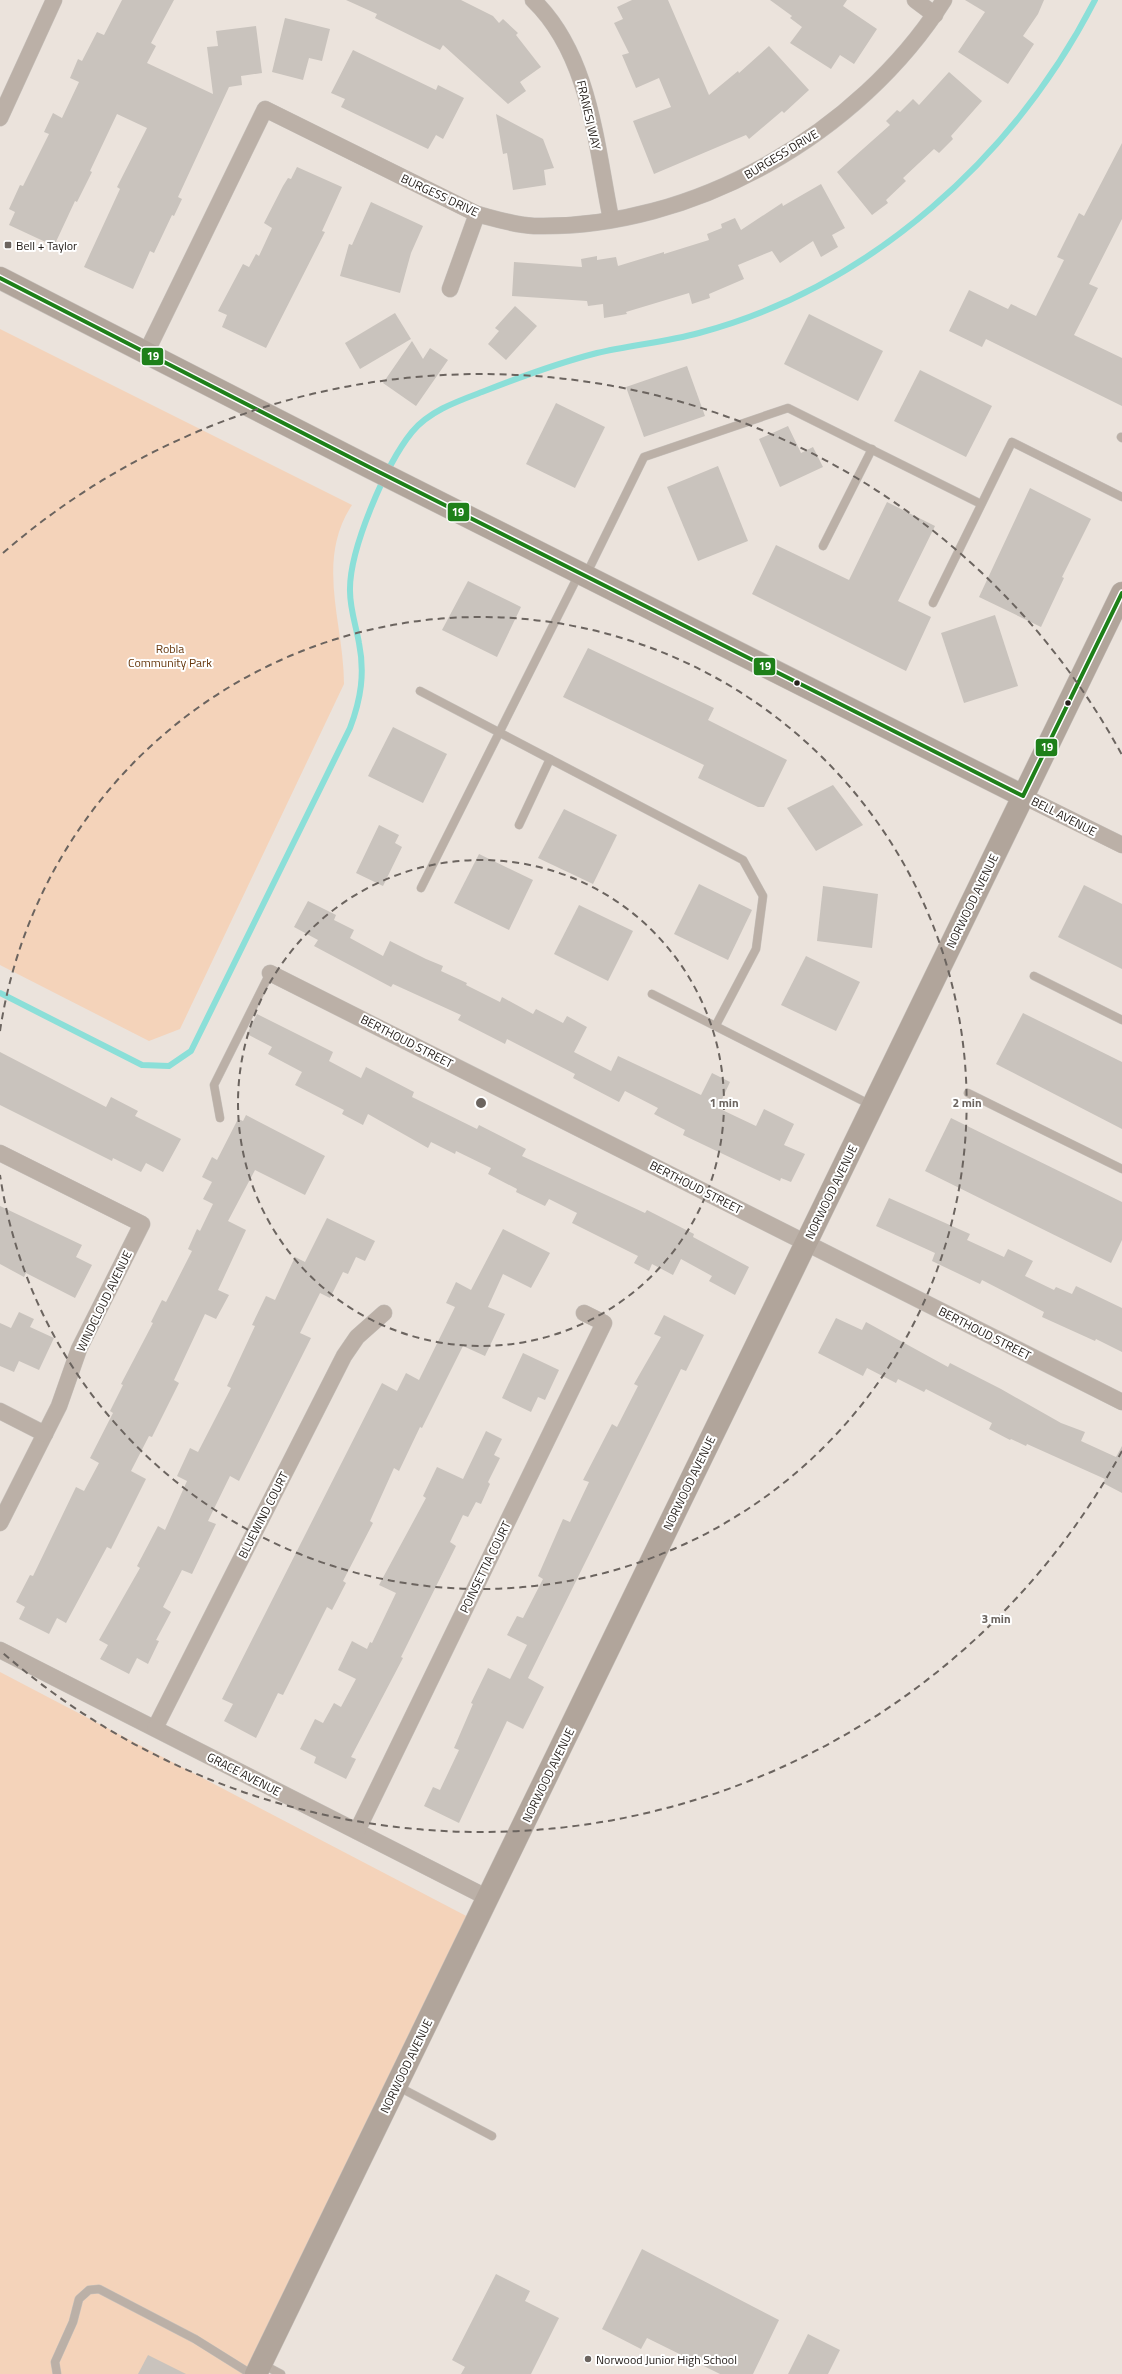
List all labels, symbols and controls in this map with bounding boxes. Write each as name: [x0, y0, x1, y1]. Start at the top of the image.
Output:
street label: FRANESI WAY: [572, 78, 606, 152]
street label: BURGESS DRIVE: [740, 124, 822, 184]
street label: BURGESS DRIVE: [398, 169, 482, 221]
place label: Bell + Taylor: [16, 236, 77, 255]
marker: Bell + Taylor: [3, 240, 13, 250]
line badge: 19: [141, 347, 164, 366]
text: 19: [147, 348, 159, 364]
line badge: 19: [447, 502, 470, 522]
text: 19: [452, 504, 464, 520]
park label: Robla Community Park: [128, 639, 212, 672]
line badge: 19: [753, 657, 776, 676]
text: 19: [759, 658, 771, 674]
unlabelled marker: [792, 678, 802, 688]
unlabelled marker: [1063, 698, 1073, 708]
line badge: 19: [1035, 738, 1058, 757]
text: 19: [1041, 739, 1053, 755]
street label: BELL AVENUE: [1028, 791, 1100, 841]
street label: NORWOOD AVENUE: [941, 850, 1003, 952]
street label: BERTHOUD STREET: [357, 1009, 457, 1073]
text: 1 min: [709, 1093, 739, 1112]
text: 2 min: [952, 1093, 982, 1112]
centre of rings: [474, 1096, 488, 1110]
street label: NORWOOD AVENUE: [800, 1141, 862, 1243]
street label: BERTHOUD STREET: [646, 1155, 746, 1219]
street label: WINDCLOUD AVENUE: [71, 1247, 137, 1355]
street label: BERTHOUD STREET: [935, 1301, 1035, 1365]
street label: NORWOOD AVENUE: [658, 1432, 720, 1534]
street label: BLUEWIND COURT: [233, 1468, 293, 1562]
street label: POINSETTIA COURT: [454, 1517, 516, 1616]
text: 3 min: [981, 1609, 1011, 1628]
street label: NORWOOD AVENUE: [517, 1724, 579, 1826]
street label: GRACE AVENUE: [204, 1747, 284, 1801]
street label: NORWOOD AVENUE: [375, 2015, 437, 2117]
place label: Norwood Junior High School: [596, 2350, 737, 2369]
marker: Norwood Junior High School: [583, 2354, 593, 2364]

